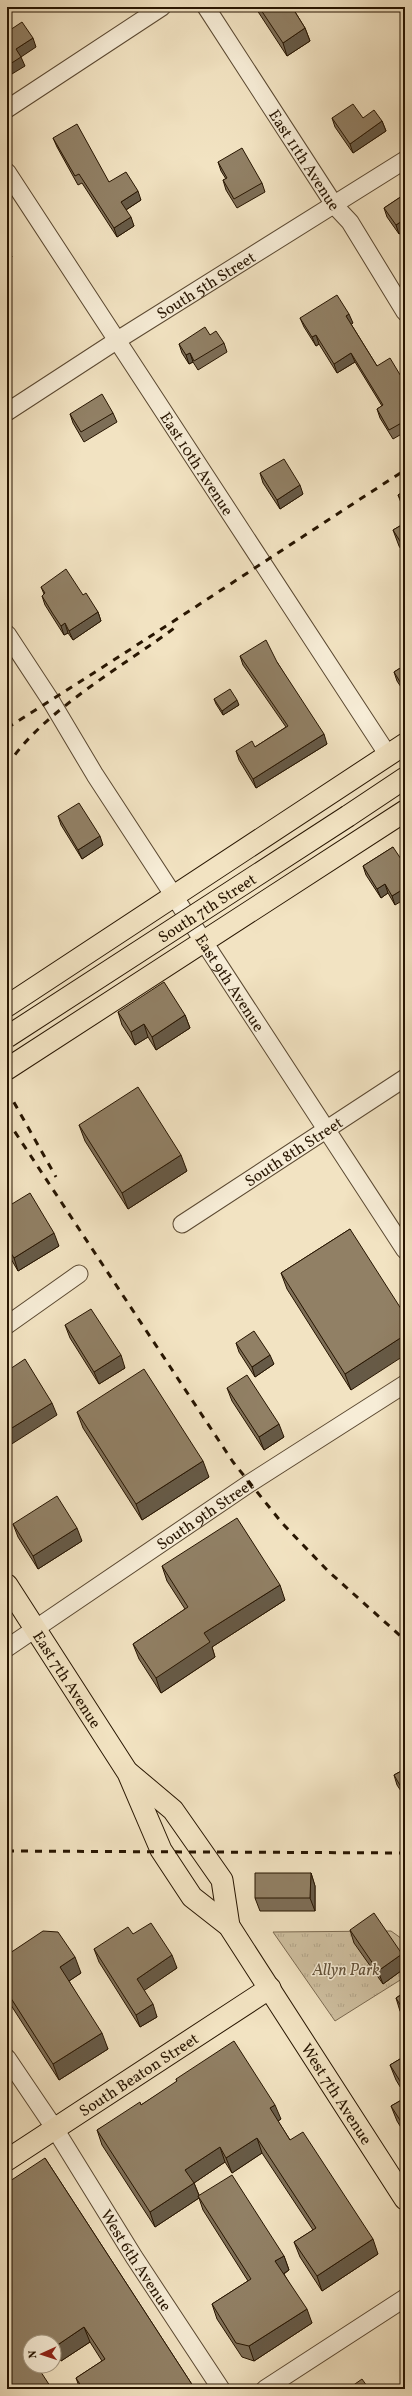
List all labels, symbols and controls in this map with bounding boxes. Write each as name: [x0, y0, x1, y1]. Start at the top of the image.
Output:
street label: East 11th Avenue: [262, 106, 344, 216]
street label: South 5th Street: [153, 247, 261, 326]
street label: East 10th Avenue: [154, 408, 238, 521]
street label: South 7th Street: [154, 869, 261, 949]
street label: East 9th Avenue: [189, 931, 269, 1037]
street label: South 8th Street: [241, 1112, 348, 1193]
street label: South 9th Street: [153, 1474, 259, 1556]
street label: East 7th Avenue: [26, 1627, 105, 1733]
park label: Allyn Park: [311, 1960, 380, 1982]
street label: South Beaton Street: [75, 2028, 204, 2123]
street label: West 7th Avenue: [294, 2040, 376, 2150]
street label: West 6th Avenue: [94, 2206, 176, 2316]
north arrow: [22, 2334, 62, 2374]
text: N: [26, 2350, 41, 2359]

